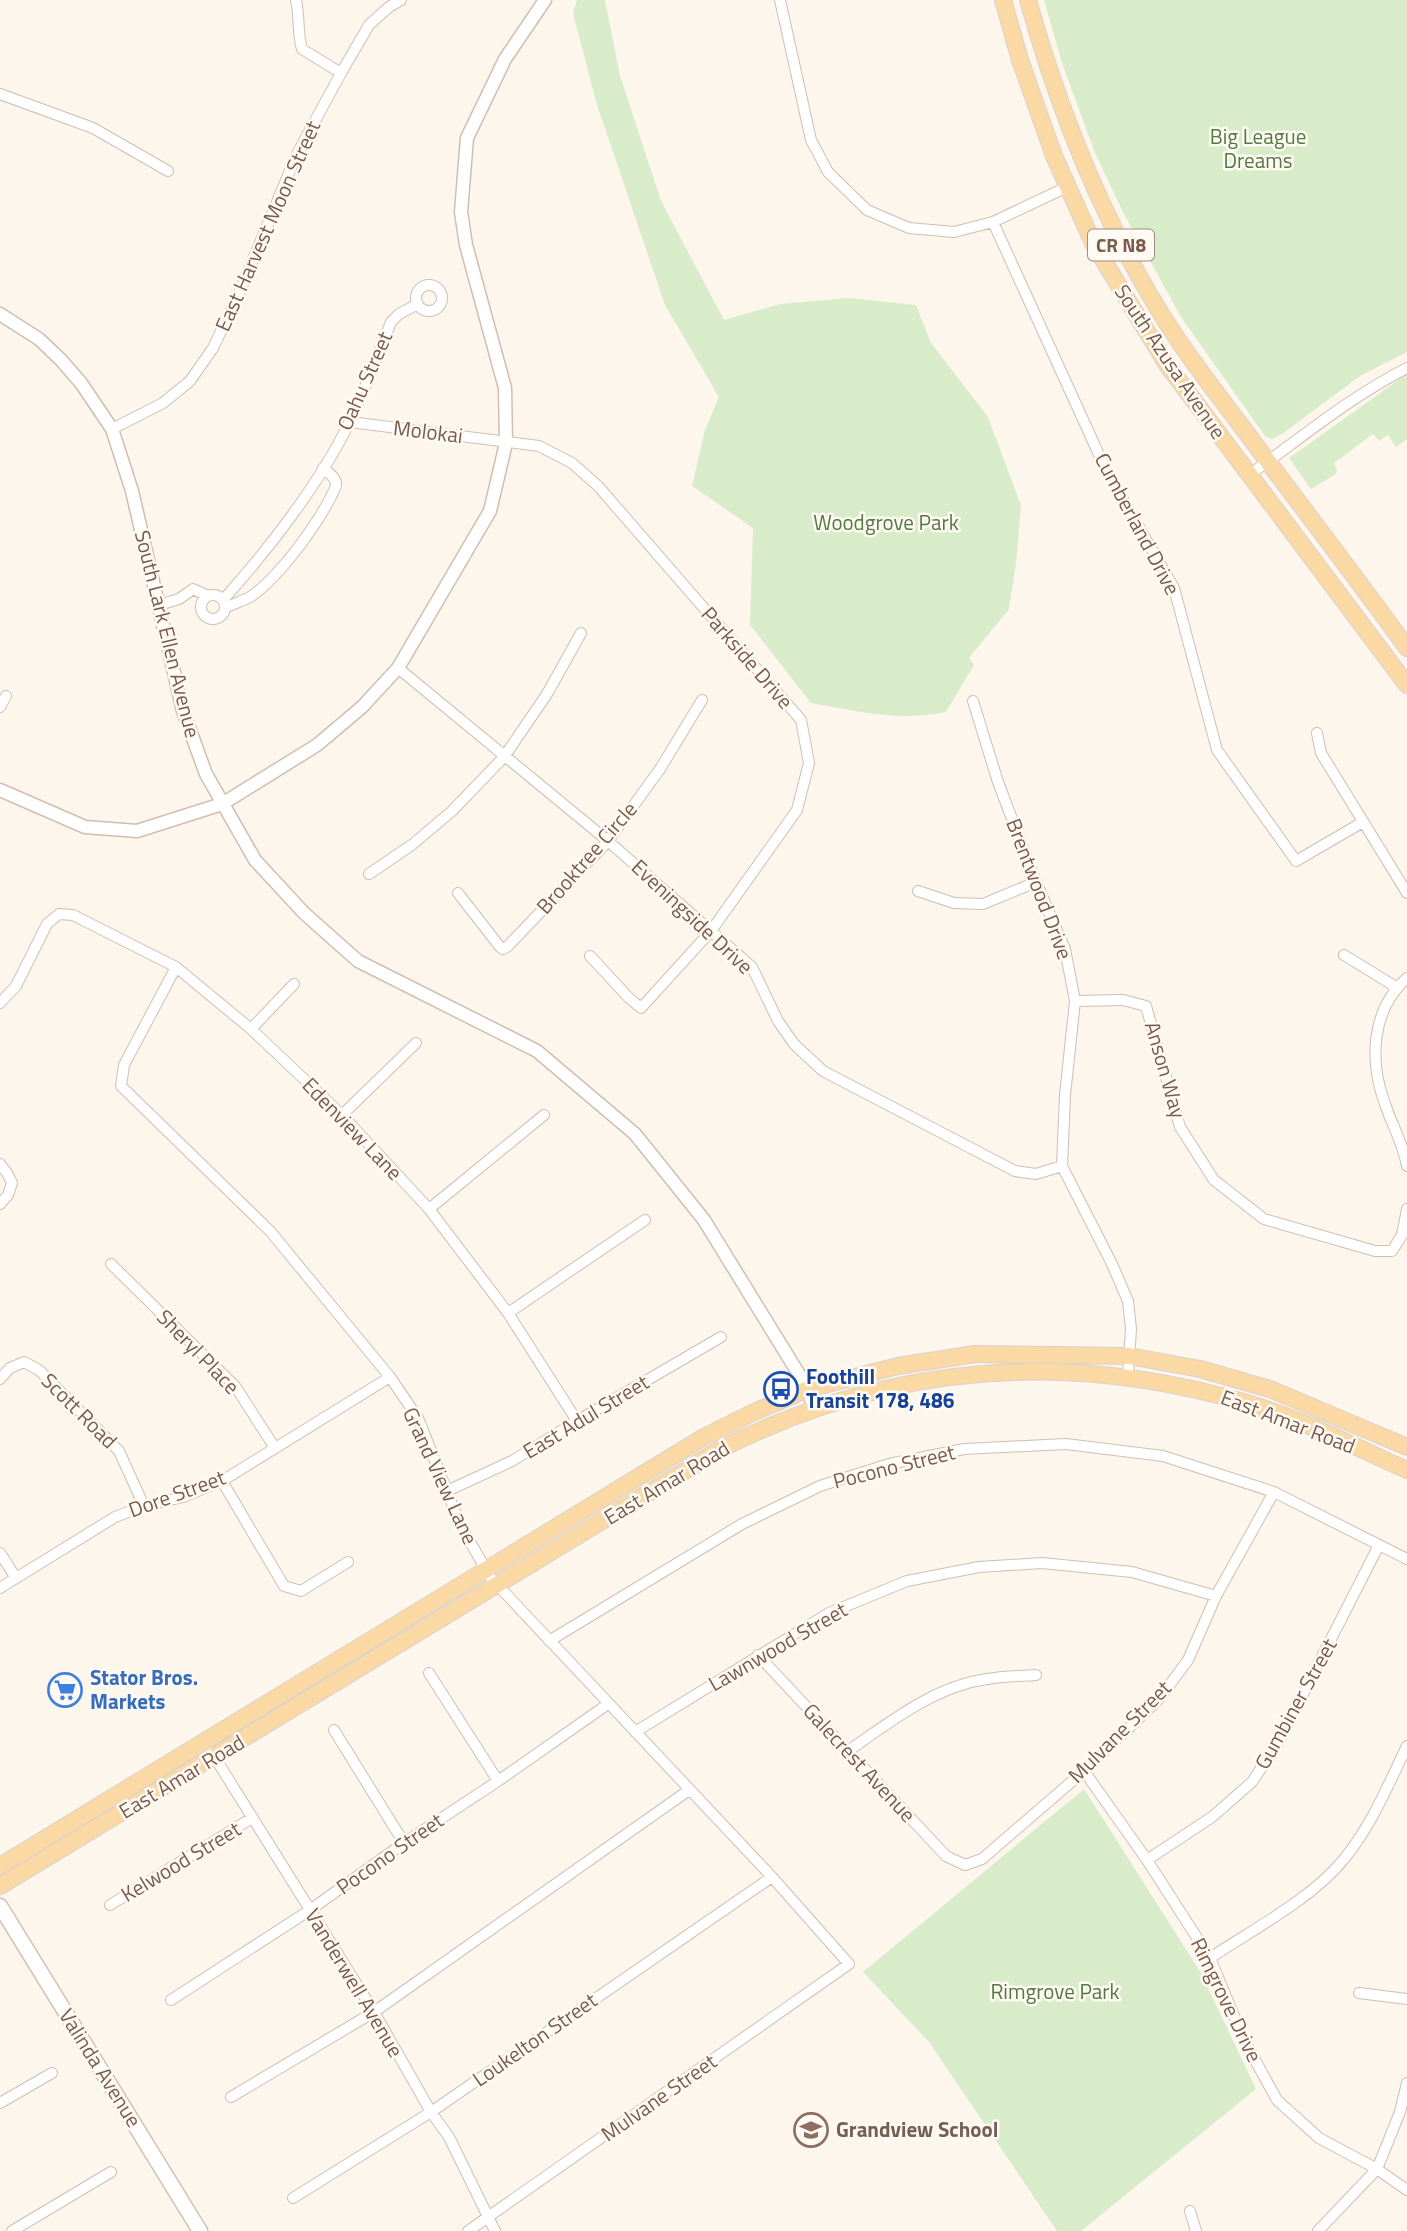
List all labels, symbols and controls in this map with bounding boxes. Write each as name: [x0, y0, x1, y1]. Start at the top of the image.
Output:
street label: East Harvest Moon Street: [206, 114, 328, 336]
park label: Big League Dreams: [1210, 120, 1306, 176]
road number: CR N8: [1088, 230, 1154, 260]
street label: South Azusa Avenue: [1107, 278, 1235, 445]
street label: Oahu Street: [328, 325, 400, 435]
street label: Molokai: [392, 411, 465, 451]
street label: Cumberland Drive: [1087, 447, 1189, 600]
park label: Woodgrove Park: [813, 506, 959, 538]
street label: South Lark Ellen Avenue: [127, 527, 209, 741]
street label: Parkside Drive: [694, 599, 801, 716]
street label: Brooktree Circle: [528, 794, 644, 921]
street label: Brentwood Drive: [998, 813, 1082, 964]
street label: Eveningside Drive: [625, 851, 761, 981]
street label: Anson Way: [1137, 1018, 1195, 1122]
street label: Edenview Lane: [295, 1070, 410, 1187]
street label: Sheryl Place: [150, 1301, 248, 1401]
place label: Foothill Transit 178, 486: [806, 1360, 955, 1416]
street label: Scott Road: [34, 1365, 125, 1456]
street label: East Adul Street: [516, 1366, 655, 1466]
bus stop icon: Foothill Transit 178, 486: [762, 1370, 800, 1408]
street label: East Amar Road: [1216, 1381, 1360, 1461]
street label: Grand View Lane: [395, 1402, 487, 1549]
street label: East Amar Road: [597, 1432, 736, 1532]
street label: Pocono Street: [829, 1435, 959, 1497]
street label: Dore Street: [124, 1461, 230, 1525]
street label: Lawnwood Street: [702, 1593, 853, 1699]
street label: Gumbiner Street: [1246, 1632, 1345, 1775]
place label: Stator Bros. Markets: [90, 1661, 198, 1717]
supermarket icon: Stator Bros. Markets: [46, 1671, 84, 1709]
street label: Mulvane Street: [1060, 1672, 1179, 1790]
street label: Galecrest Avenue: [796, 1695, 924, 1829]
street label: East Amar Road: [112, 1726, 251, 1826]
street label: Pocono Street: [329, 1804, 450, 1902]
street label: Kelwood Street: [114, 1812, 247, 1910]
street label: Vanderwell Avenue: [298, 1902, 412, 2063]
street label: Rimgrove Drive: [1183, 1932, 1271, 2067]
park label: Rimgrove Park: [990, 1975, 1120, 2007]
street label: Loukelton Street: [465, 1984, 604, 2094]
street label: Valinda Avenue: [52, 2002, 150, 2133]
street label: Mulvane Street: [594, 2045, 723, 2149]
school or university icon: Grandview School: [792, 2111, 830, 2149]
place label: Grandview School: [836, 2113, 998, 2145]

